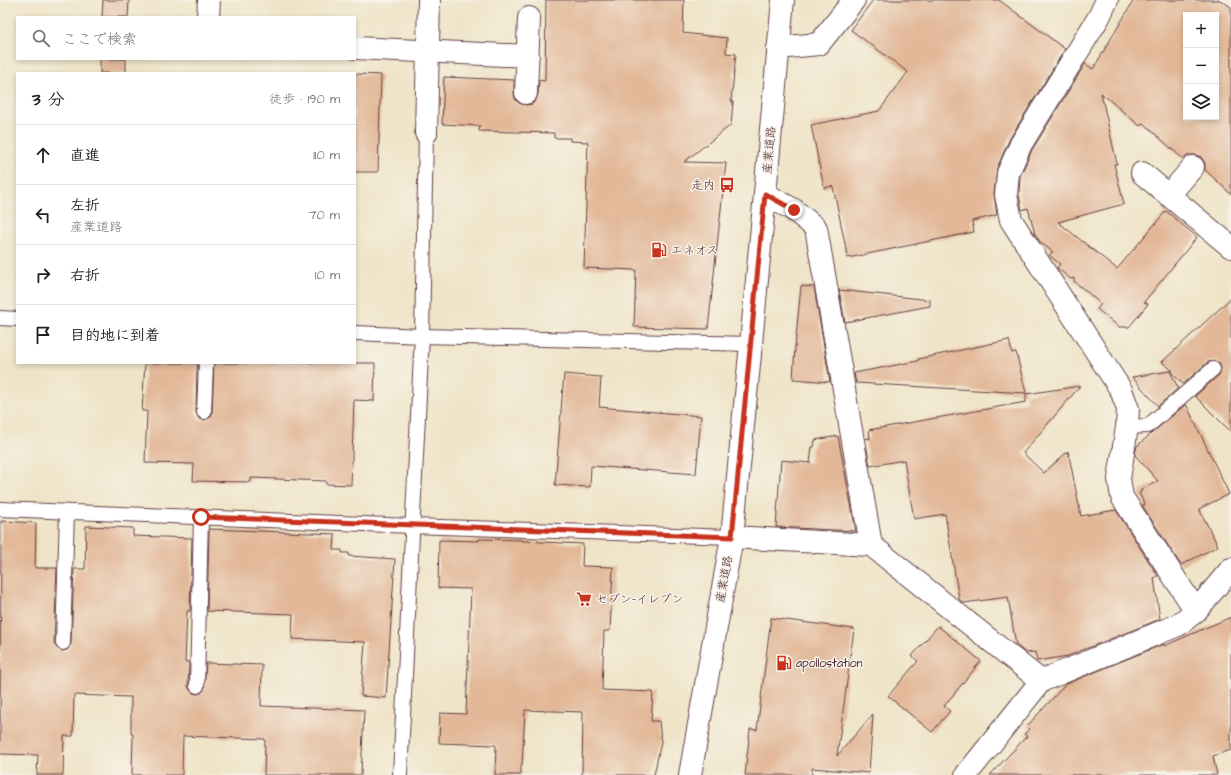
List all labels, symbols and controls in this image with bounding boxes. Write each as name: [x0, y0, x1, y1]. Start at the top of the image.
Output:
map controls: [1183, 12, 1219, 120]
button: +: [1183, 12, 1219, 48]
search box: [16, 16, 356, 60]
icon: search: [30, 27, 52, 49]
text: ここで検索: [62, 29, 137, 50]
button: −: [1183, 48, 1219, 84]
button: layers: [1183, 84, 1219, 120]
text: 3 分: [32, 88, 64, 112]
text: 徒歩 · 190 m: [269, 90, 340, 108]
street label: 産業道路: [759, 125, 780, 175]
icon: ahead: [32, 144, 54, 166]
text: 直進: [70, 145, 100, 166]
text: 110 m: [313, 146, 340, 164]
bus stop icon: 走内: [718, 176, 736, 194]
place label: 走内: [691, 177, 715, 194]
text: 左折: [70, 195, 100, 216]
route end: [785, 201, 803, 219]
icon: left: [32, 204, 54, 226]
text: 70 m: [308, 206, 340, 224]
text: 産業道路: [70, 218, 122, 236]
fuel station icon: エネオス: [650, 241, 668, 259]
place label: エネオス: [671, 242, 718, 259]
icon: right: [32, 264, 54, 286]
text: 右折: [70, 265, 100, 286]
text: 10 m: [315, 266, 340, 284]
icon: arrive: [32, 324, 54, 346]
text: 目的地に到着: [70, 325, 160, 346]
route start: [192, 508, 210, 526]
street label: 産業道路: [712, 554, 737, 604]
supermarket icon: セブン-イレブン: [575, 590, 593, 608]
place label: セブン-イレブン: [596, 591, 684, 608]
fuel station icon: apollostation: [775, 654, 793, 672]
place label: apollostation: [796, 655, 862, 672]

